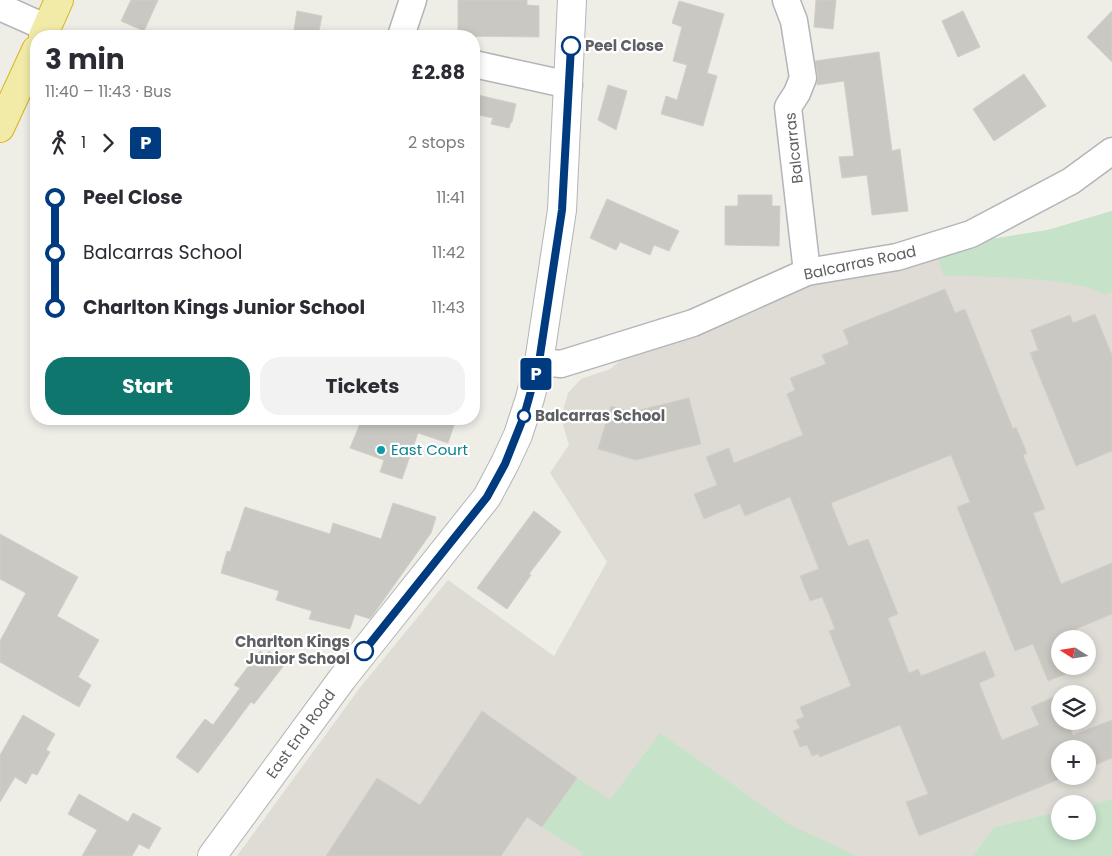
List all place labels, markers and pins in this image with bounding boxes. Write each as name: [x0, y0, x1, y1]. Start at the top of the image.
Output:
place label: Peel Close: [585, 35, 663, 56]
marker: Peel Close: [561, 36, 581, 56]
place label: Balcarras School: [535, 405, 665, 426]
marker: Balcarras School: [517, 409, 531, 423]
place label: East Court: [391, 439, 468, 460]
marker: East Court: [375, 444, 387, 456]
place label: Charlton Kings Junior School: [235, 631, 350, 669]
marker: Charlton Kings Junior School: [354, 641, 374, 661]

